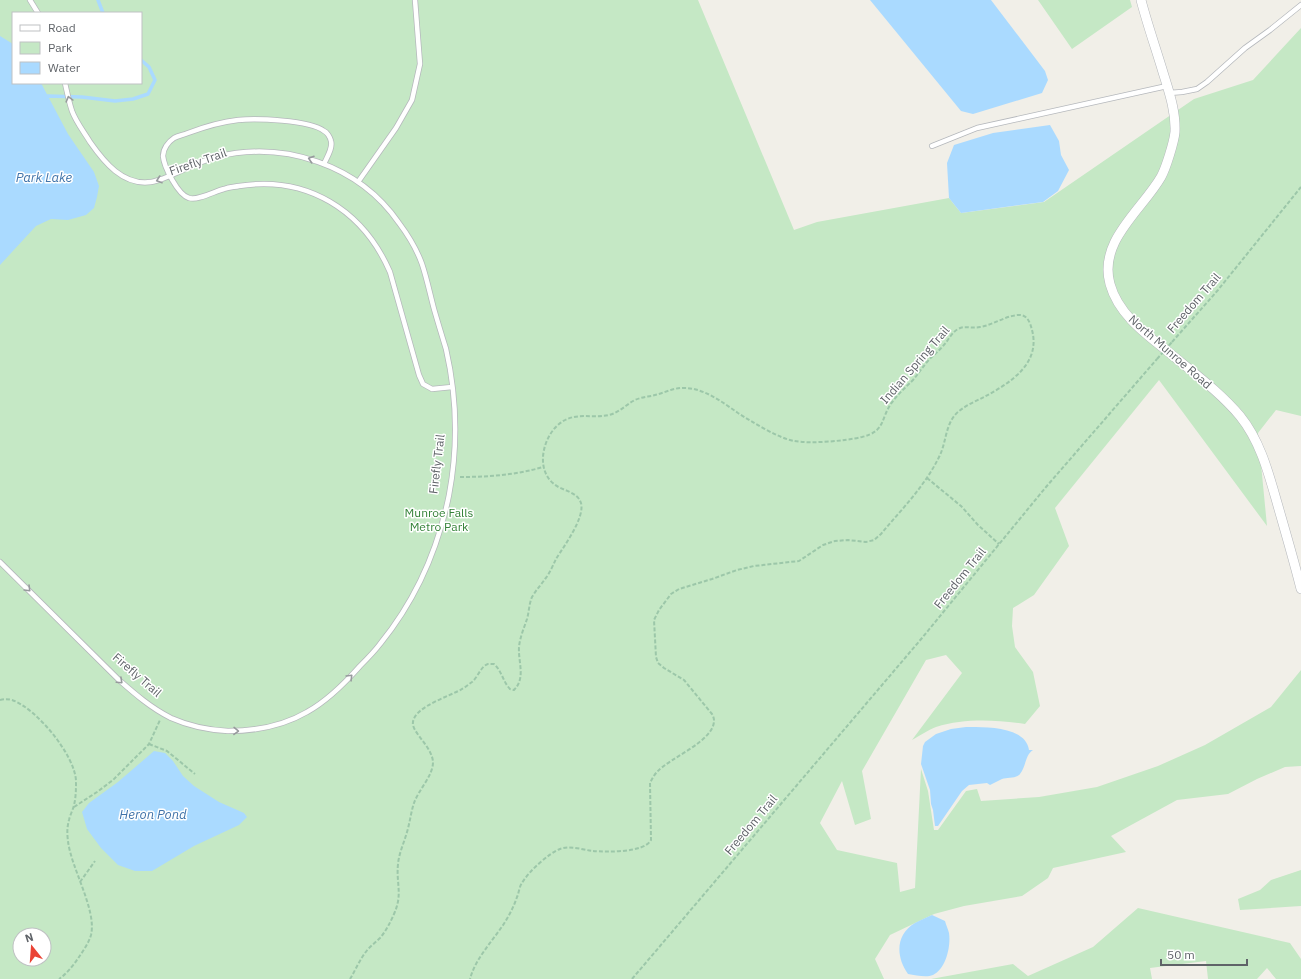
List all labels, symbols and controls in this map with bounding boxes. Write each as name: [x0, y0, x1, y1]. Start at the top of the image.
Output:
legend: [12, 12, 142, 84]
text: Road: [48, 20, 76, 35]
text: Park: [48, 40, 73, 55]
text: Water: [48, 60, 81, 75]
one-way arrow: [65, 95, 74, 102]
street label: Firefly Trail: [167, 145, 229, 178]
one-way arrow: [308, 155, 315, 164]
water label: Park Lake: [16, 169, 73, 186]
one-way arrow: [155, 175, 162, 184]
street label: Freedom Trail: [1164, 270, 1224, 336]
street label: North Munroe Road: [1126, 312, 1215, 392]
street label: Indian Spring Trail: [877, 323, 953, 407]
street label: Firefly Trail: [425, 433, 448, 495]
park label: Munroe Falls Metro Park: [405, 505, 474, 534]
street label: Freedom Trail: [930, 544, 989, 611]
one-way arrow: [23, 584, 31, 592]
street label: Firefly Trail: [110, 649, 165, 700]
one-way arrow: [345, 674, 353, 682]
one-way arrow: [115, 676, 123, 684]
one-way arrow: [233, 727, 239, 735]
street label: Freedom Trail: [721, 791, 780, 858]
water label: Heron Pond: [119, 806, 187, 823]
north arrow: [12, 927, 52, 967]
text: N: [23, 930, 35, 945]
scale bar: [1161, 941, 1247, 967]
text: 50 m: [1167, 947, 1195, 962]

